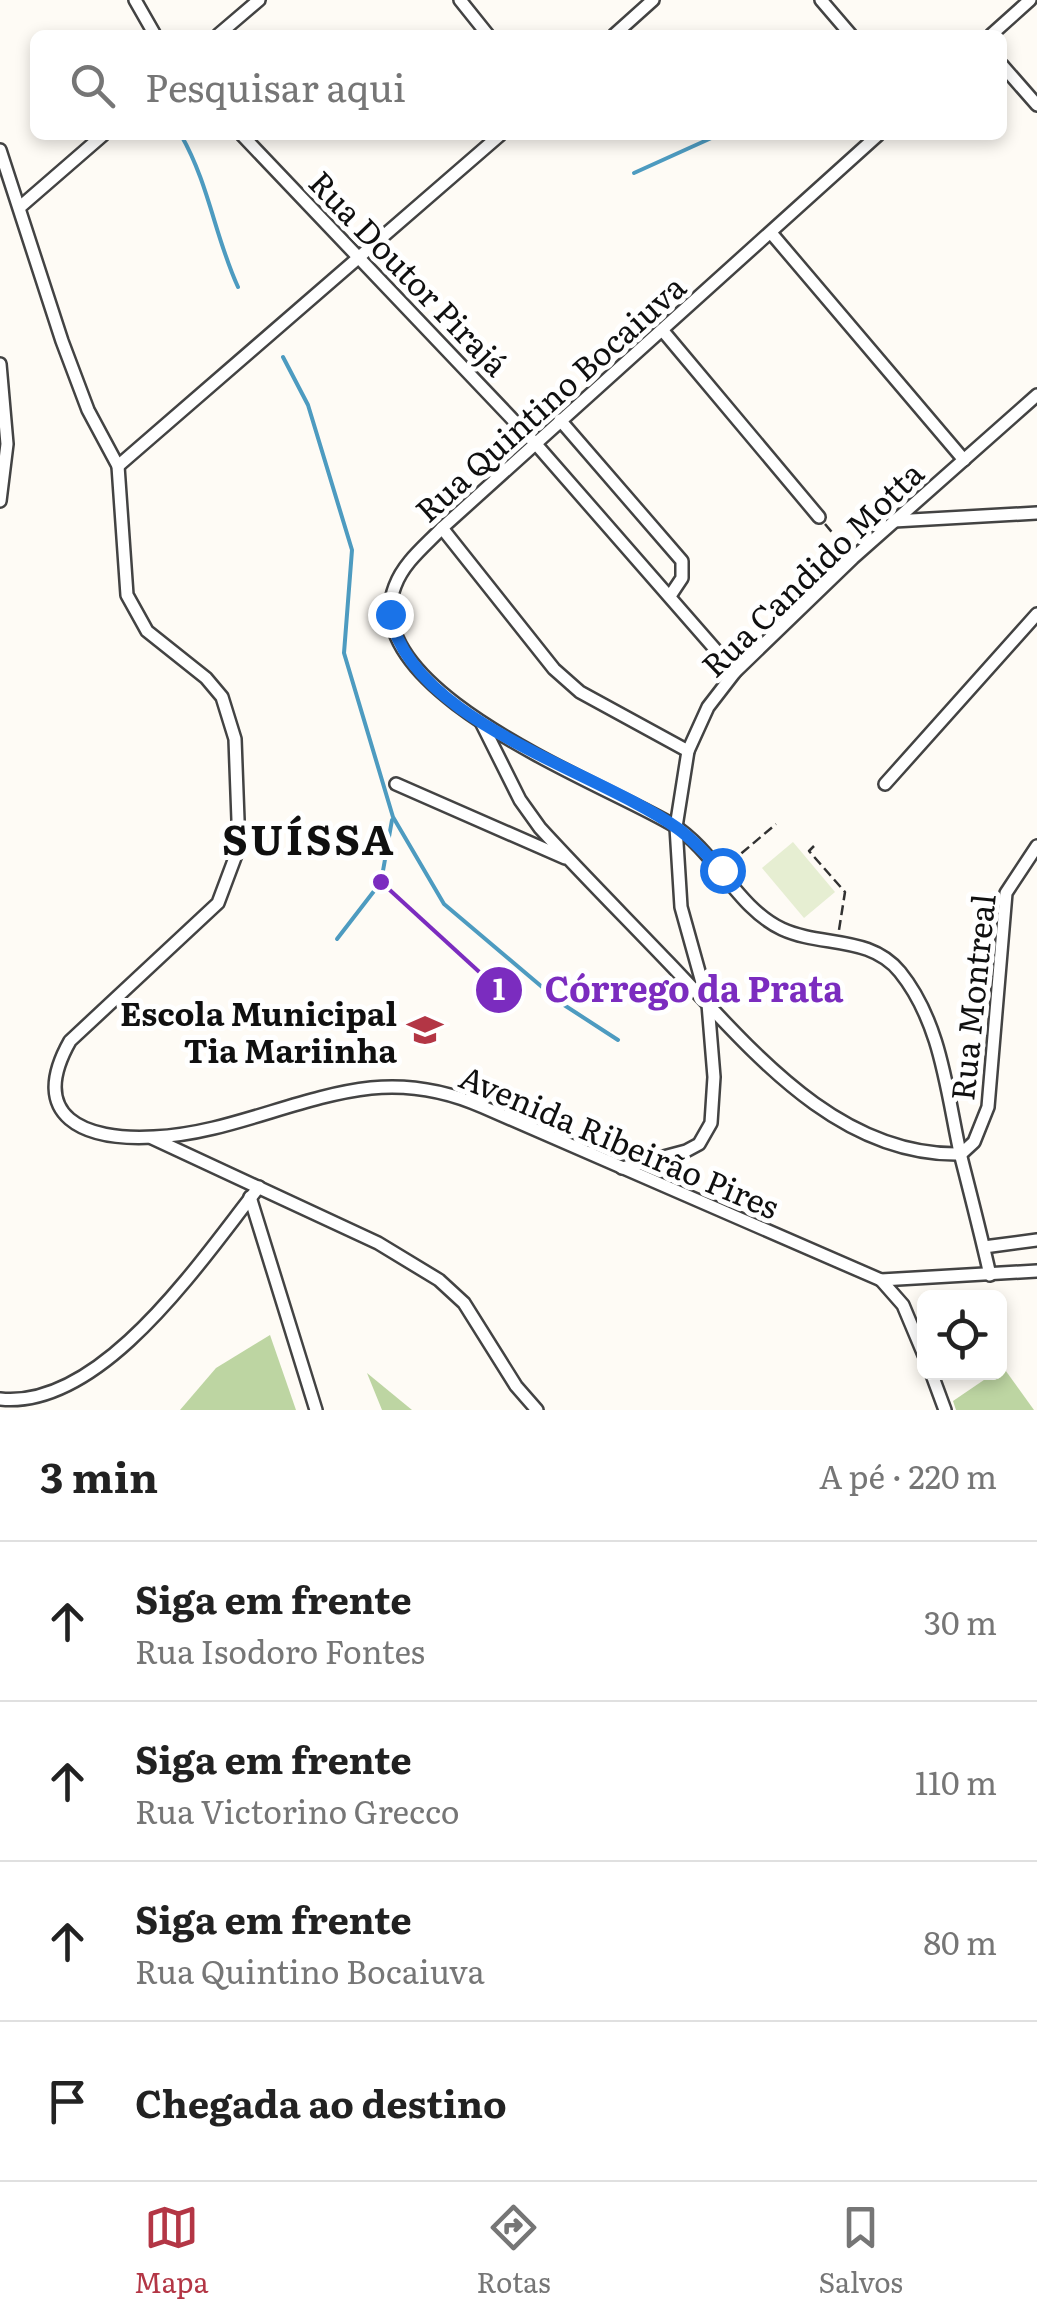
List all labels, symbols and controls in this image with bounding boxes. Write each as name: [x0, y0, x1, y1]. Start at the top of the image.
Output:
search box: [30, 30, 1007, 140]
text: Pesquisar aqui: [145, 57, 406, 114]
icon: search: [65, 58, 120, 113]
street label: Rua Doutor Pirajá: [299, 158, 521, 386]
street label: Rua Quintino Bocaiuva: [403, 262, 696, 532]
street label: Rua Candido Motta: [689, 449, 934, 687]
route end: [368, 592, 414, 638]
district label: SUÍSSA: [222, 806, 396, 868]
route start: [700, 848, 746, 894]
street label: Rua Montreal: [936, 891, 1006, 1103]
callout: Córrego da Prata: [474, 957, 863, 1022]
text: Córrego da Prata: [545, 961, 844, 1013]
text: 1: [493, 965, 505, 1009]
place label: Escola Municipal Tia Mariinha: [120, 988, 398, 1073]
school or university icon: Escola Municipal Tia Mariinha: [406, 1011, 444, 1049]
street label: Avenida Ribeirão Pires: [453, 1051, 787, 1229]
map controls: [917, 1290, 1007, 1380]
button: locate: [917, 1290, 1007, 1380]
text: 3 min: [40, 1444, 158, 1506]
text: A pé · 220 m: [819, 1451, 997, 1499]
text: Siga em frente: [135, 1569, 412, 1626]
icon: ahead: [40, 1594, 95, 1649]
text: 30 m: [924, 1597, 997, 1645]
text: Rua Isodoro Fontes: [135, 1626, 425, 1674]
text: Siga em frente: [135, 1729, 412, 1786]
icon: ahead: [40, 1754, 95, 1809]
text: 110 m: [915, 1757, 997, 1805]
text: Rua Victorino Grecco: [135, 1786, 459, 1834]
text: Siga em frente: [135, 1889, 412, 1946]
icon: ahead: [40, 1914, 95, 1969]
text: 80 m: [923, 1917, 997, 1965]
text: Rua Quintino Bocaiuva: [135, 1946, 485, 1994]
text: Chegada ao destino: [135, 2073, 507, 2130]
icon: arrive: [40, 2074, 95, 2129]
tab: Mapa: [134, 2200, 209, 2302]
tab: Rotas: [477, 2200, 551, 2302]
tab: Salvos: [818, 2200, 903, 2302]

